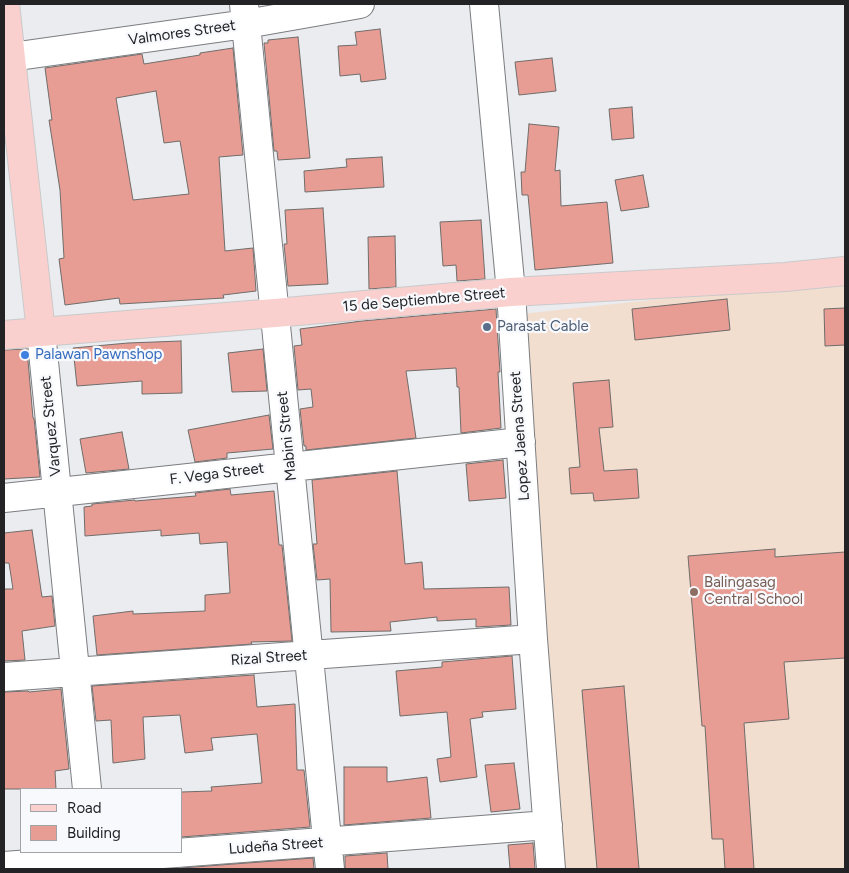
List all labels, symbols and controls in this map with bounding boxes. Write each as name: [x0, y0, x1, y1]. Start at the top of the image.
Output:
street label: Valmores Street: [127, 17, 237, 49]
street label: 15 de Septiembre Street: [342, 284, 506, 316]
place label: Parasat Cable: [497, 318, 589, 336]
marker: Parasat Cable: [481, 321, 493, 333]
place label: Palawan Pawnshop: [35, 346, 162, 364]
marker: Palawan Pawnshop: [19, 349, 31, 361]
street label: Lopez Jaena Street: [506, 371, 534, 501]
street label: Varquez Street: [37, 375, 65, 477]
street label: Mabini Street: [273, 390, 301, 482]
street label: F. Vega Street: [169, 459, 265, 489]
place label: Balingasag Central School: [704, 574, 803, 609]
marker: Balingasag Central School: [688, 586, 700, 598]
street label: Rizal Street: [230, 646, 308, 670]
legend: [20, 788, 182, 853]
text: Road: [67, 799, 102, 817]
text: Building: [67, 824, 121, 842]
street label: Ludeña Street: [228, 834, 324, 858]

